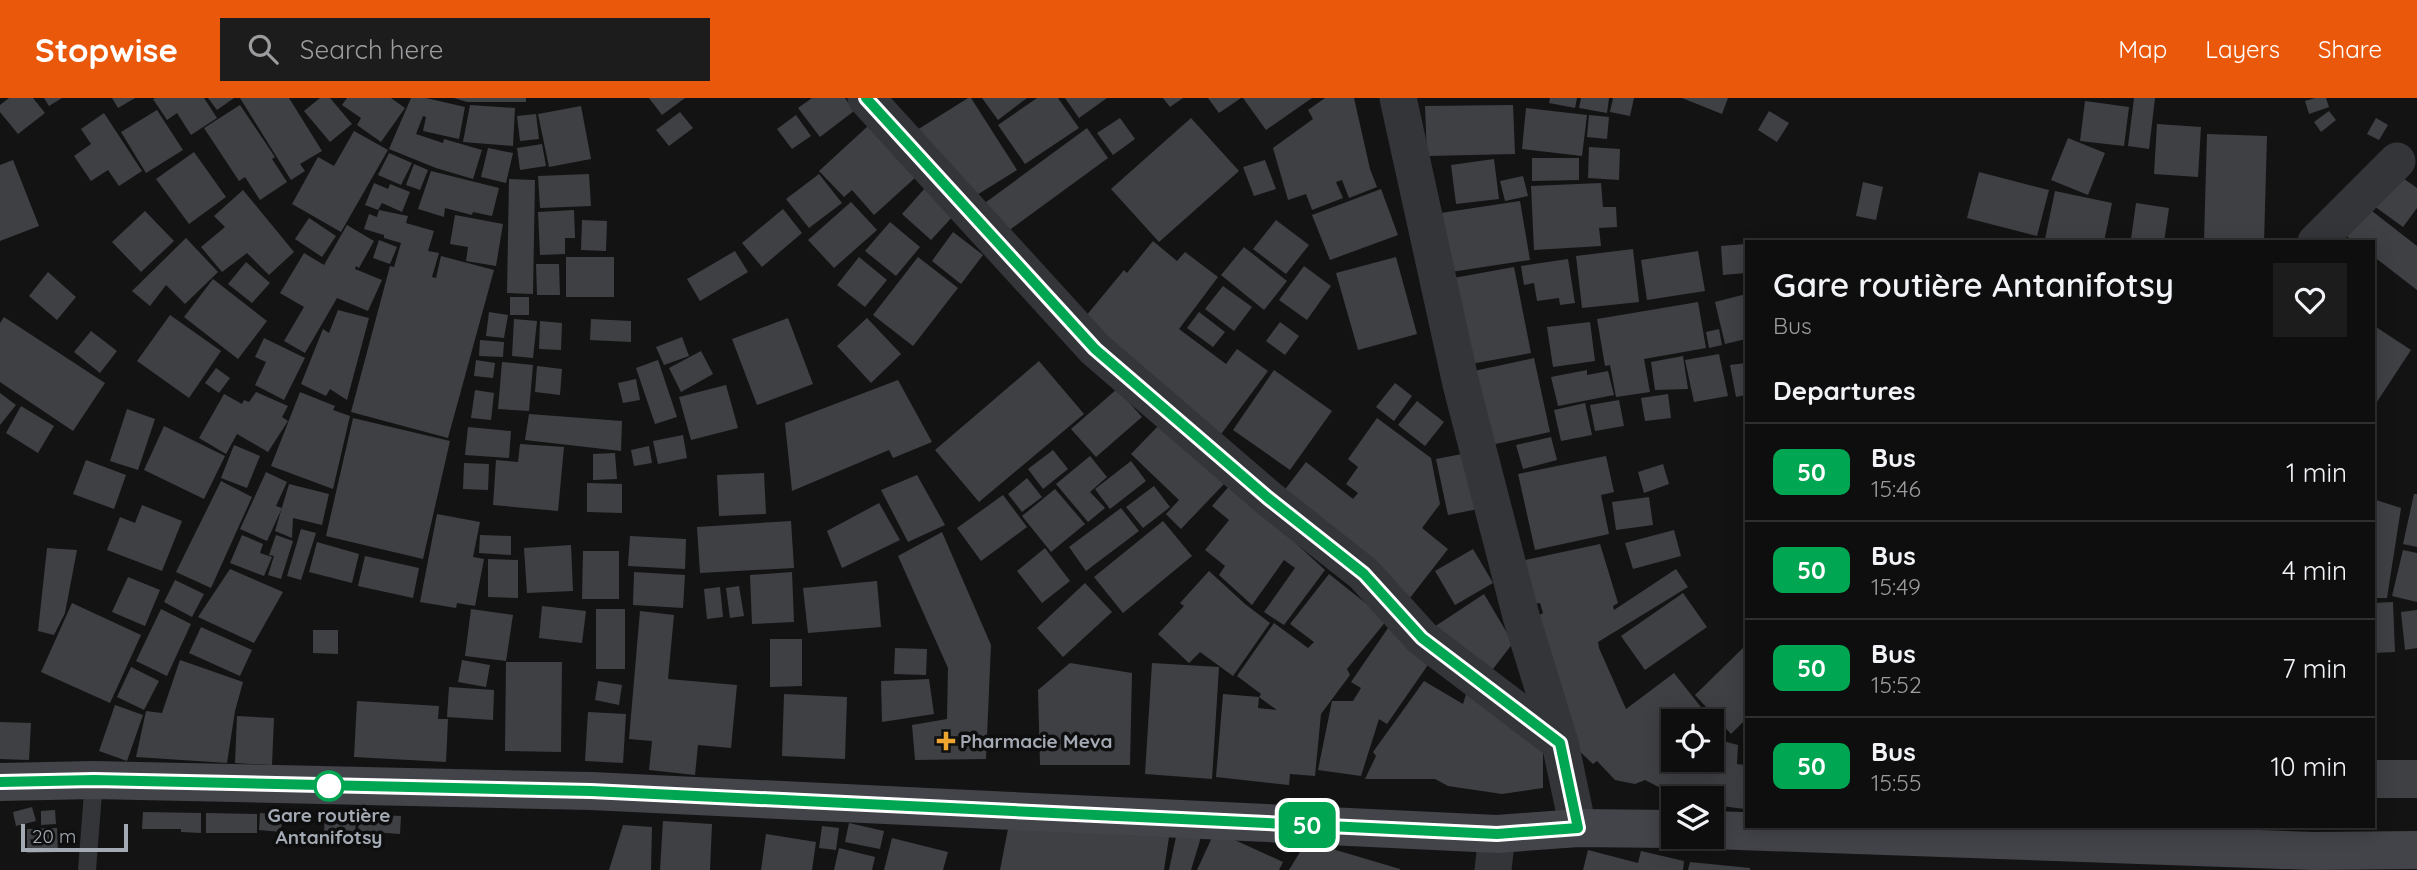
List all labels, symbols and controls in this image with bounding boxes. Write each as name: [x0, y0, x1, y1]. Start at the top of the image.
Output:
search box: [220, 18, 710, 81]
text: Stopwise: [35, 29, 178, 70]
icon: search: [244, 30, 282, 68]
text: Search here: [300, 33, 443, 66]
text: Map: [2118, 34, 2167, 64]
text: Layers: [2205, 34, 2280, 64]
text: Share: [2318, 34, 2382, 64]
button: heart: [2273, 263, 2347, 337]
text: Gare routière Antanifotsy: [1773, 264, 2174, 305]
text: Bus: [1773, 311, 1812, 340]
text: Departures: [1773, 374, 1916, 407]
text: Bus: [1871, 441, 1916, 474]
text: 1 min: [2286, 456, 2347, 489]
text: 50: [1797, 457, 1826, 487]
text: 15:46: [1871, 474, 1921, 503]
text: Bus: [1871, 539, 1916, 572]
text: 4 min: [2282, 554, 2347, 587]
text: 50: [1797, 555, 1826, 585]
text: 15:49: [1871, 572, 1921, 601]
text: Bus: [1871, 637, 1916, 670]
text: 7 min: [2282, 652, 2347, 685]
text: 50: [1797, 653, 1826, 683]
text: 15:52: [1871, 670, 1922, 699]
map controls: [1661, 709, 1724, 849]
button: locate: [1661, 709, 1724, 772]
place label: Pharmacie Meva: [960, 729, 1112, 753]
marker: Pharmacie Meva: [938, 733, 954, 749]
text: Bus: [1871, 735, 1916, 768]
text: 10 min: [2271, 750, 2347, 783]
text: 50: [1797, 751, 1826, 781]
text: 15:55: [1871, 768, 1921, 797]
marker: Gare routière Antanifotsy: [314, 771, 344, 801]
button: layers: [1661, 786, 1724, 849]
line badge: 50: [1276, 802, 1338, 848]
place label: Gare routière Antanifotsy: [267, 803, 391, 849]
text: 50: [1293, 810, 1321, 840]
scale bar: [21, 821, 128, 853]
text: 20 m: [32, 824, 76, 848]

